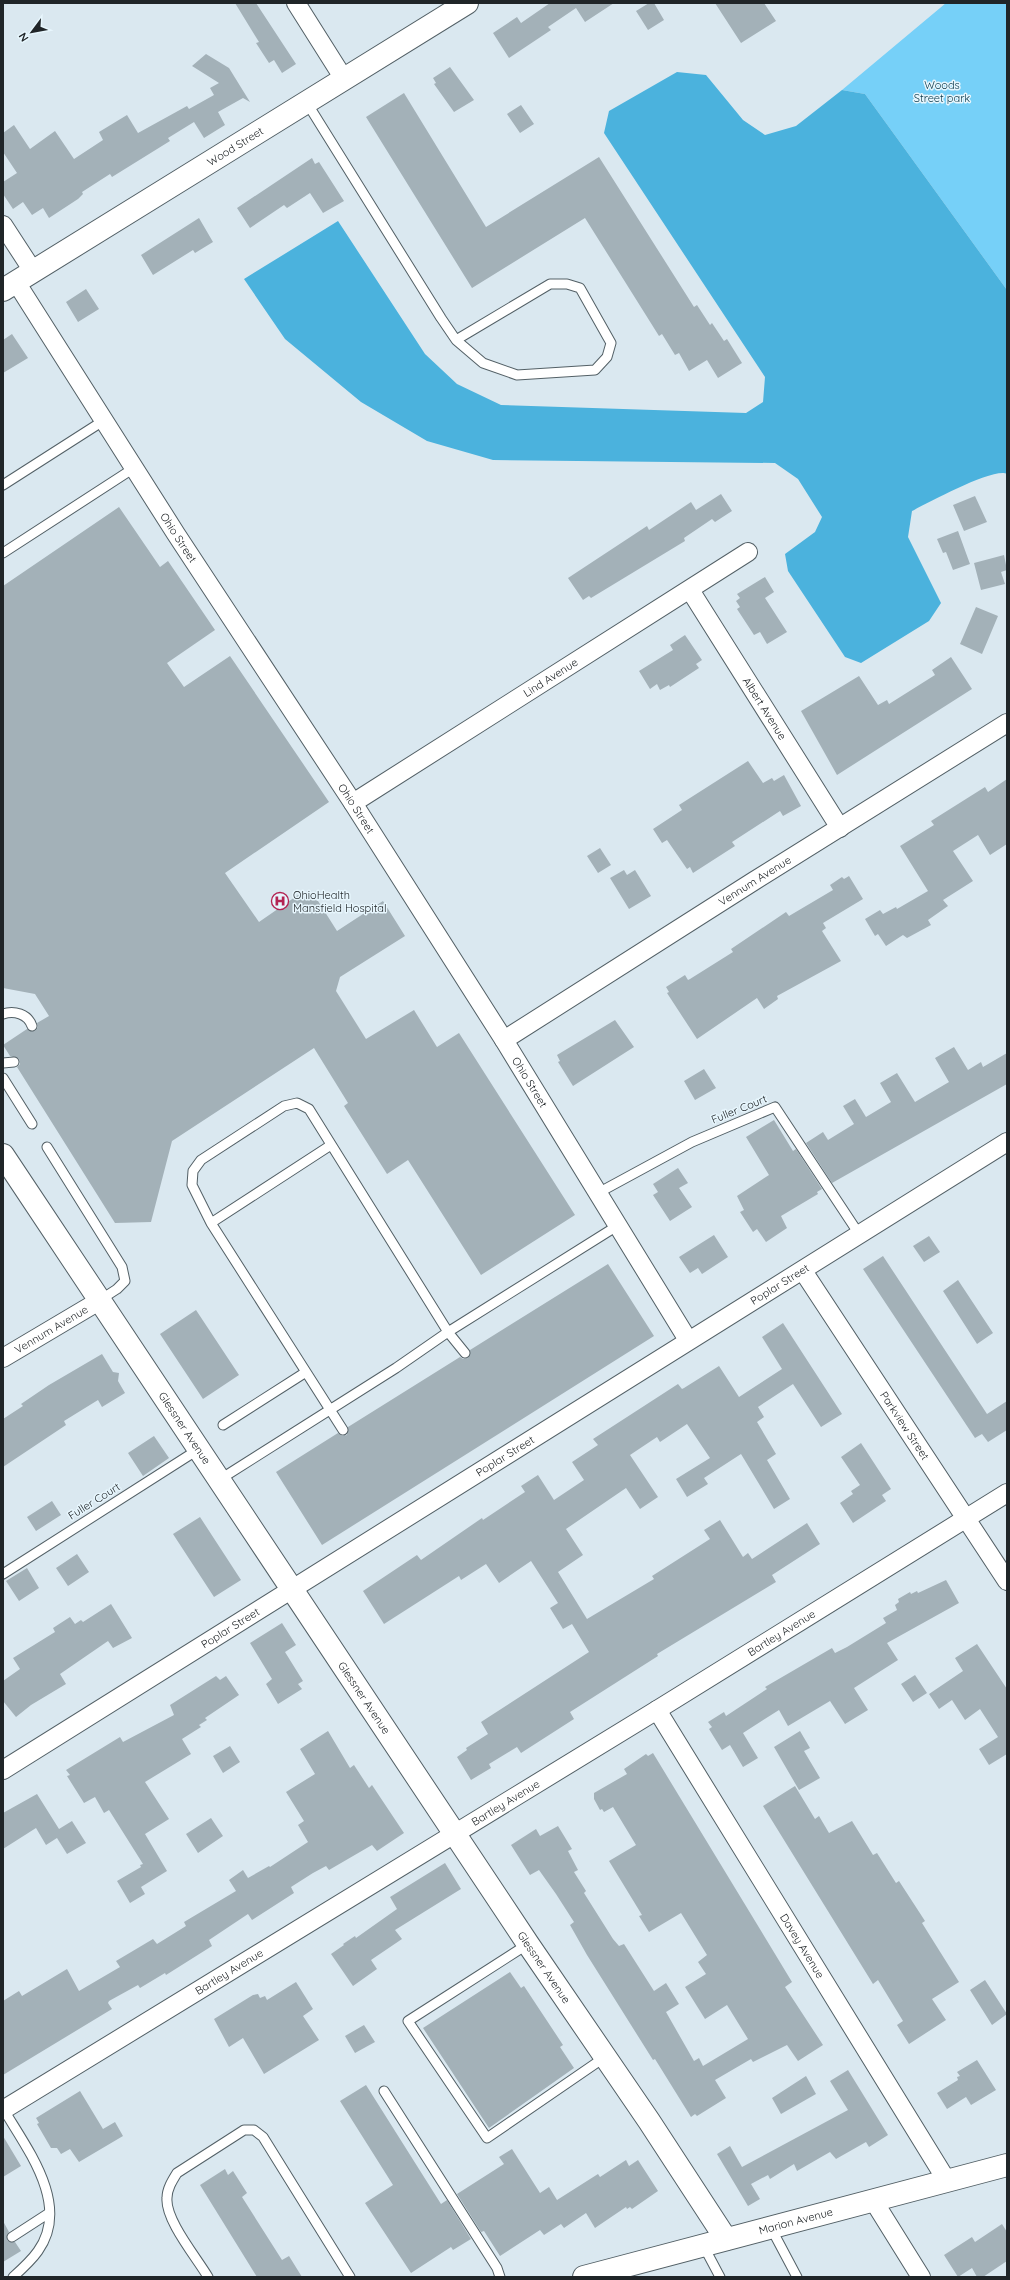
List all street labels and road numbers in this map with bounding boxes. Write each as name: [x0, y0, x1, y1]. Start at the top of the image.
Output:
street label: Wood Street: [204, 124, 266, 169]
street label: Ohio Street: [157, 510, 200, 566]
street label: Lind Avenue: [521, 655, 580, 700]
street label: Albert Avenue: [740, 675, 790, 742]
street label: Ohio Street: [335, 781, 378, 836]
street label: Vennum Avenue: [716, 853, 794, 909]
street label: Ohio Street: [509, 1054, 551, 1110]
street label: Fuller Court: [709, 1091, 769, 1127]
street label: Poplar Street: [748, 1261, 812, 1308]
street label: Vennum Avenue: [12, 1302, 90, 1357]
street label: Glessner Avenue: [156, 1389, 214, 1467]
street label: Parkview Street: [877, 1389, 932, 1463]
street label: Poplar Street: [473, 1432, 537, 1480]
street label: Fuller Court: [65, 1479, 123, 1523]
street label: Poplar Street: [198, 1604, 262, 1651]
street label: Bartley Avenue: [745, 1607, 818, 1659]
street label: Glessner Avenue: [335, 1659, 393, 1737]
street label: Bartley Avenue: [469, 1777, 542, 1829]
street label: Davey Avenue: [777, 1911, 827, 1981]
street label: Glessner Avenue: [515, 1929, 573, 2006]
street label: Bartley Avenue: [192, 1946, 266, 1998]
street label: Marion Avenue: [757, 2204, 834, 2237]

